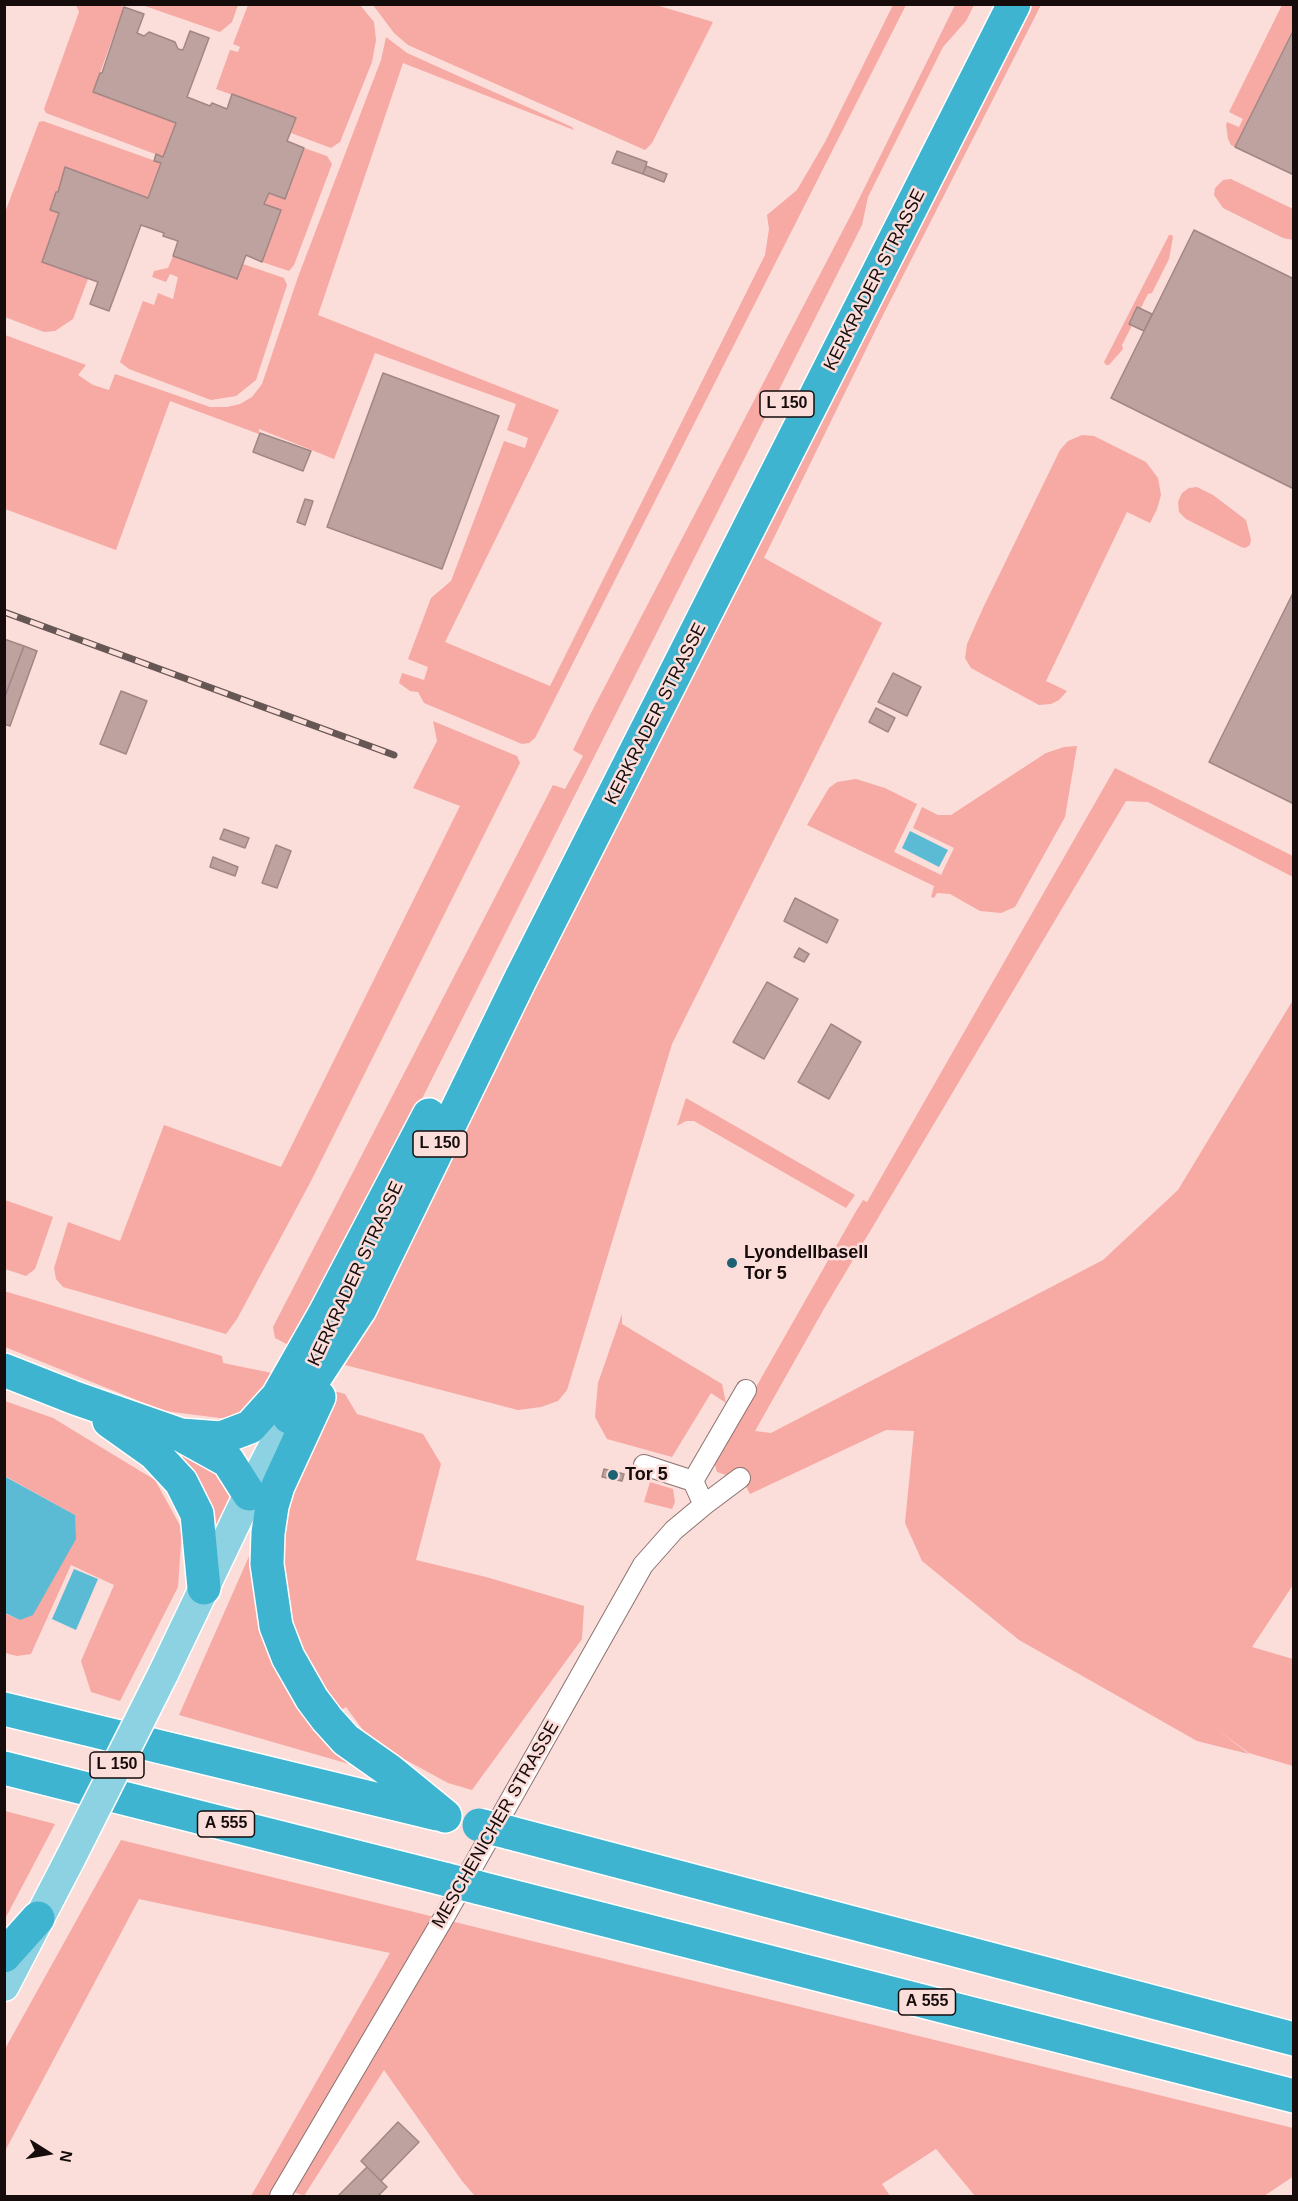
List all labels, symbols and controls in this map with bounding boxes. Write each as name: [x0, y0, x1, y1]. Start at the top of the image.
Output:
street label: KERKRADER STRASSE: [820, 186, 930, 374]
road number: L 150: [760, 391, 814, 417]
street label: KERKRADER STRASSE: [601, 620, 711, 808]
road number: L 150: [413, 1131, 467, 1157]
street label: KERKRADER STRASSE: [304, 1178, 408, 1370]
place label: Lyondellbasell Tor 5: [744, 1242, 868, 1284]
marker: Lyondellbasell Tor 5: [725, 1256, 739, 1270]
place label: Tor 5: [625, 1464, 668, 1486]
marker: Tor 5: [606, 1468, 620, 1482]
street label: MESCHENICHER STRASSE: [428, 1718, 564, 1932]
road number: L 150: [90, 1752, 144, 1778]
road number: A 555: [198, 1811, 254, 1837]
road number: A 555: [898, 1989, 956, 2015]
north arrow: [18, 2123, 78, 2183]
text: N: [57, 2149, 76, 2164]

